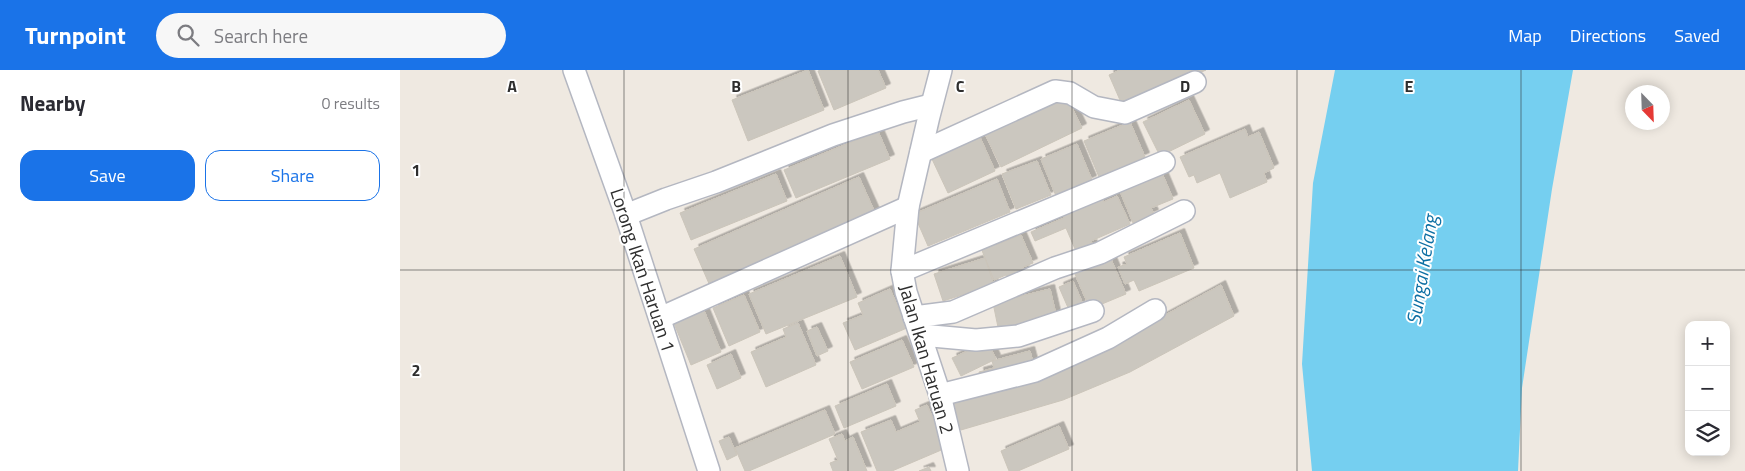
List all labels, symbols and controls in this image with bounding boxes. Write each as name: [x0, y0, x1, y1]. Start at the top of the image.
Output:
search box: [156, 13, 506, 58]
text: Turnpoint: [25, 17, 126, 53]
icon: search: [174, 21, 202, 49]
text: Search here: [214, 21, 308, 50]
text: Map: [1508, 22, 1542, 49]
text: Directions: [1570, 22, 1646, 49]
text: Saved: [1674, 22, 1720, 49]
text: A: [507, 74, 517, 98]
text: B: [731, 74, 741, 98]
text: C: [956, 74, 965, 98]
text: D: [1180, 74, 1190, 98]
text: E: [1405, 74, 1414, 98]
north arrow: [1625, 85, 1670, 130]
text: Nearby: [20, 87, 85, 119]
text: 0 results: [321, 91, 380, 115]
button: Save: [20, 150, 195, 201]
button: Share: [205, 150, 380, 201]
text: 1: [412, 158, 420, 182]
street label: Lorong Ikan Haruan 1: [603, 184, 684, 356]
water label: Sungai Kelang: [1398, 210, 1446, 327]
street label: Jalan Ikan Haruan 2: [892, 281, 963, 437]
map controls: [1685, 321, 1730, 456]
button: +: [1685, 321, 1730, 366]
text: 2: [412, 358, 420, 382]
button: −: [1685, 366, 1730, 411]
button: layers: [1685, 411, 1730, 456]

